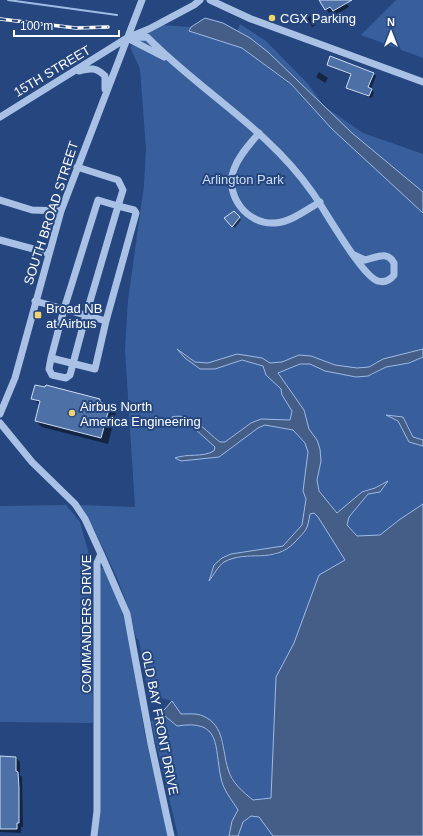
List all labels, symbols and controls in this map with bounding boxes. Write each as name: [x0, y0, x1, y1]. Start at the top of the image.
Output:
place label: CGX Parking: [280, 11, 356, 26]
scale bar: [14, 12, 119, 38]
north arrow: [371, 12, 411, 52]
marker: CGX Parking: [267, 13, 277, 23]
text: N: [387, 16, 395, 28]
text: 100 m: [20, 19, 53, 33]
street label: 15TH STREET: [11, 42, 93, 100]
street label: SOUTH BROAD STREET: [21, 139, 81, 287]
park label: Arlington Park: [202, 172, 284, 187]
place label: Broad NB at Airbus: [46, 301, 102, 331]
marker: Broad NB at Airbus: [33, 310, 43, 320]
place label: Airbus North America Engineering: [80, 399, 201, 429]
marker: Airbus North America Engineering: [67, 408, 77, 418]
street label: COMMANDERS DRIVE: [79, 554, 94, 693]
street label: OLD BAY FRONT DRIVE: [139, 650, 181, 797]

